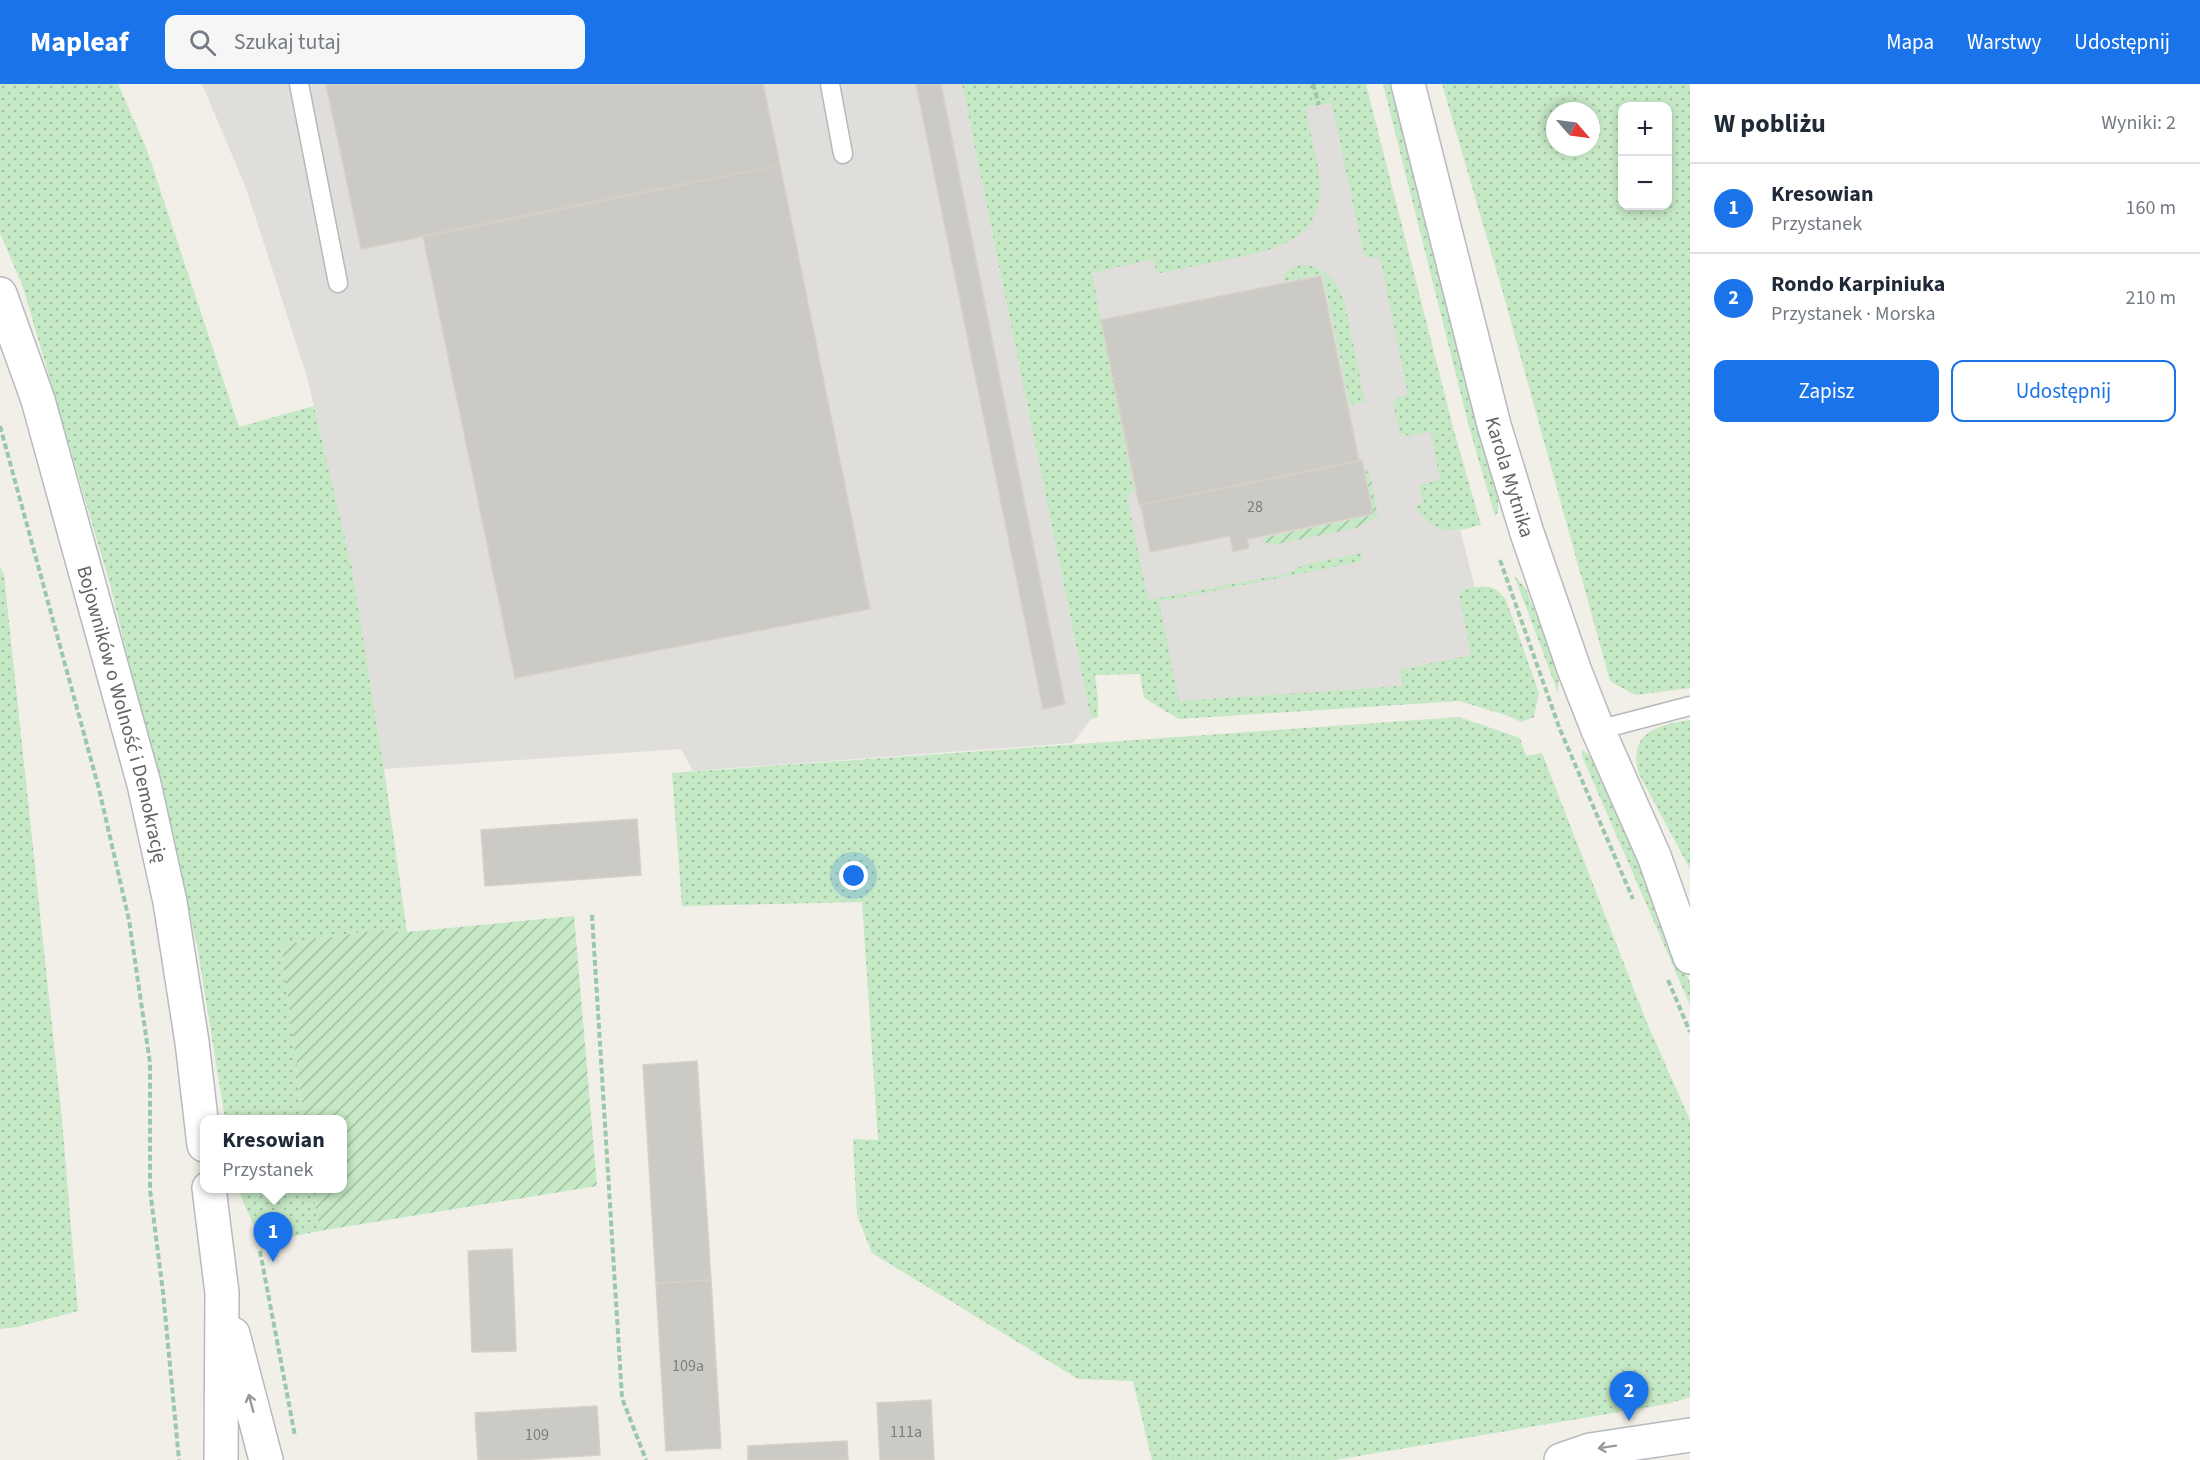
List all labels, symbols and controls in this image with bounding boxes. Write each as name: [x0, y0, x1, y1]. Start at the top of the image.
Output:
search box: [165, 15, 585, 69]
text: Mapleaf: [30, 22, 129, 62]
icon: search: [186, 26, 219, 59]
text: Szukaj tutaj: [234, 26, 341, 58]
text: Mapa: [1886, 27, 1934, 57]
text: Warstwy: [1967, 27, 2041, 57]
text: Udostępnij: [2074, 27, 2170, 57]
north arrow: [1546, 102, 1600, 156]
map controls: [1618, 102, 1672, 210]
button: +: [1618, 102, 1672, 156]
text: W pobliżu: [1714, 105, 1826, 142]
text: Wyniki: 2: [2101, 109, 2176, 137]
button: −: [1618, 156, 1672, 210]
text: Kresowian: [1771, 178, 1874, 210]
text: 1: [1728, 194, 1739, 222]
text: 160 m: [2126, 194, 2176, 222]
text: Przystanek: [1771, 210, 1862, 238]
text: Rondo Karpiniuka: [1771, 268, 1945, 300]
text: 2: [1728, 284, 1739, 312]
text: 210 m: [2126, 284, 2176, 312]
text: Przystanek · Morska: [1771, 300, 1936, 328]
button: Zapisz: [1714, 360, 1939, 422]
button: Udostępnij: [1951, 360, 2176, 422]
street label: Karola Mytnika: [1477, 414, 1541, 541]
house number: 28: [1247, 496, 1263, 518]
street label: Bojowników o Wolność i Demokrację: [69, 563, 174, 866]
your location: [839, 861, 868, 890]
popup: [200, 1115, 347, 1193]
text: Kresowian: [222, 1124, 325, 1156]
text: Przystanek: [222, 1156, 313, 1184]
pin: 1: [254, 1212, 292, 1262]
house number: 109a: [672, 1355, 704, 1377]
pin: 2: [1610, 1372, 1648, 1421]
one-way arrow: [245, 1394, 256, 1413]
house number: 111a: [890, 1421, 922, 1443]
house number: 109: [525, 1424, 549, 1446]
one-way arrow: [1598, 1442, 1618, 1453]

